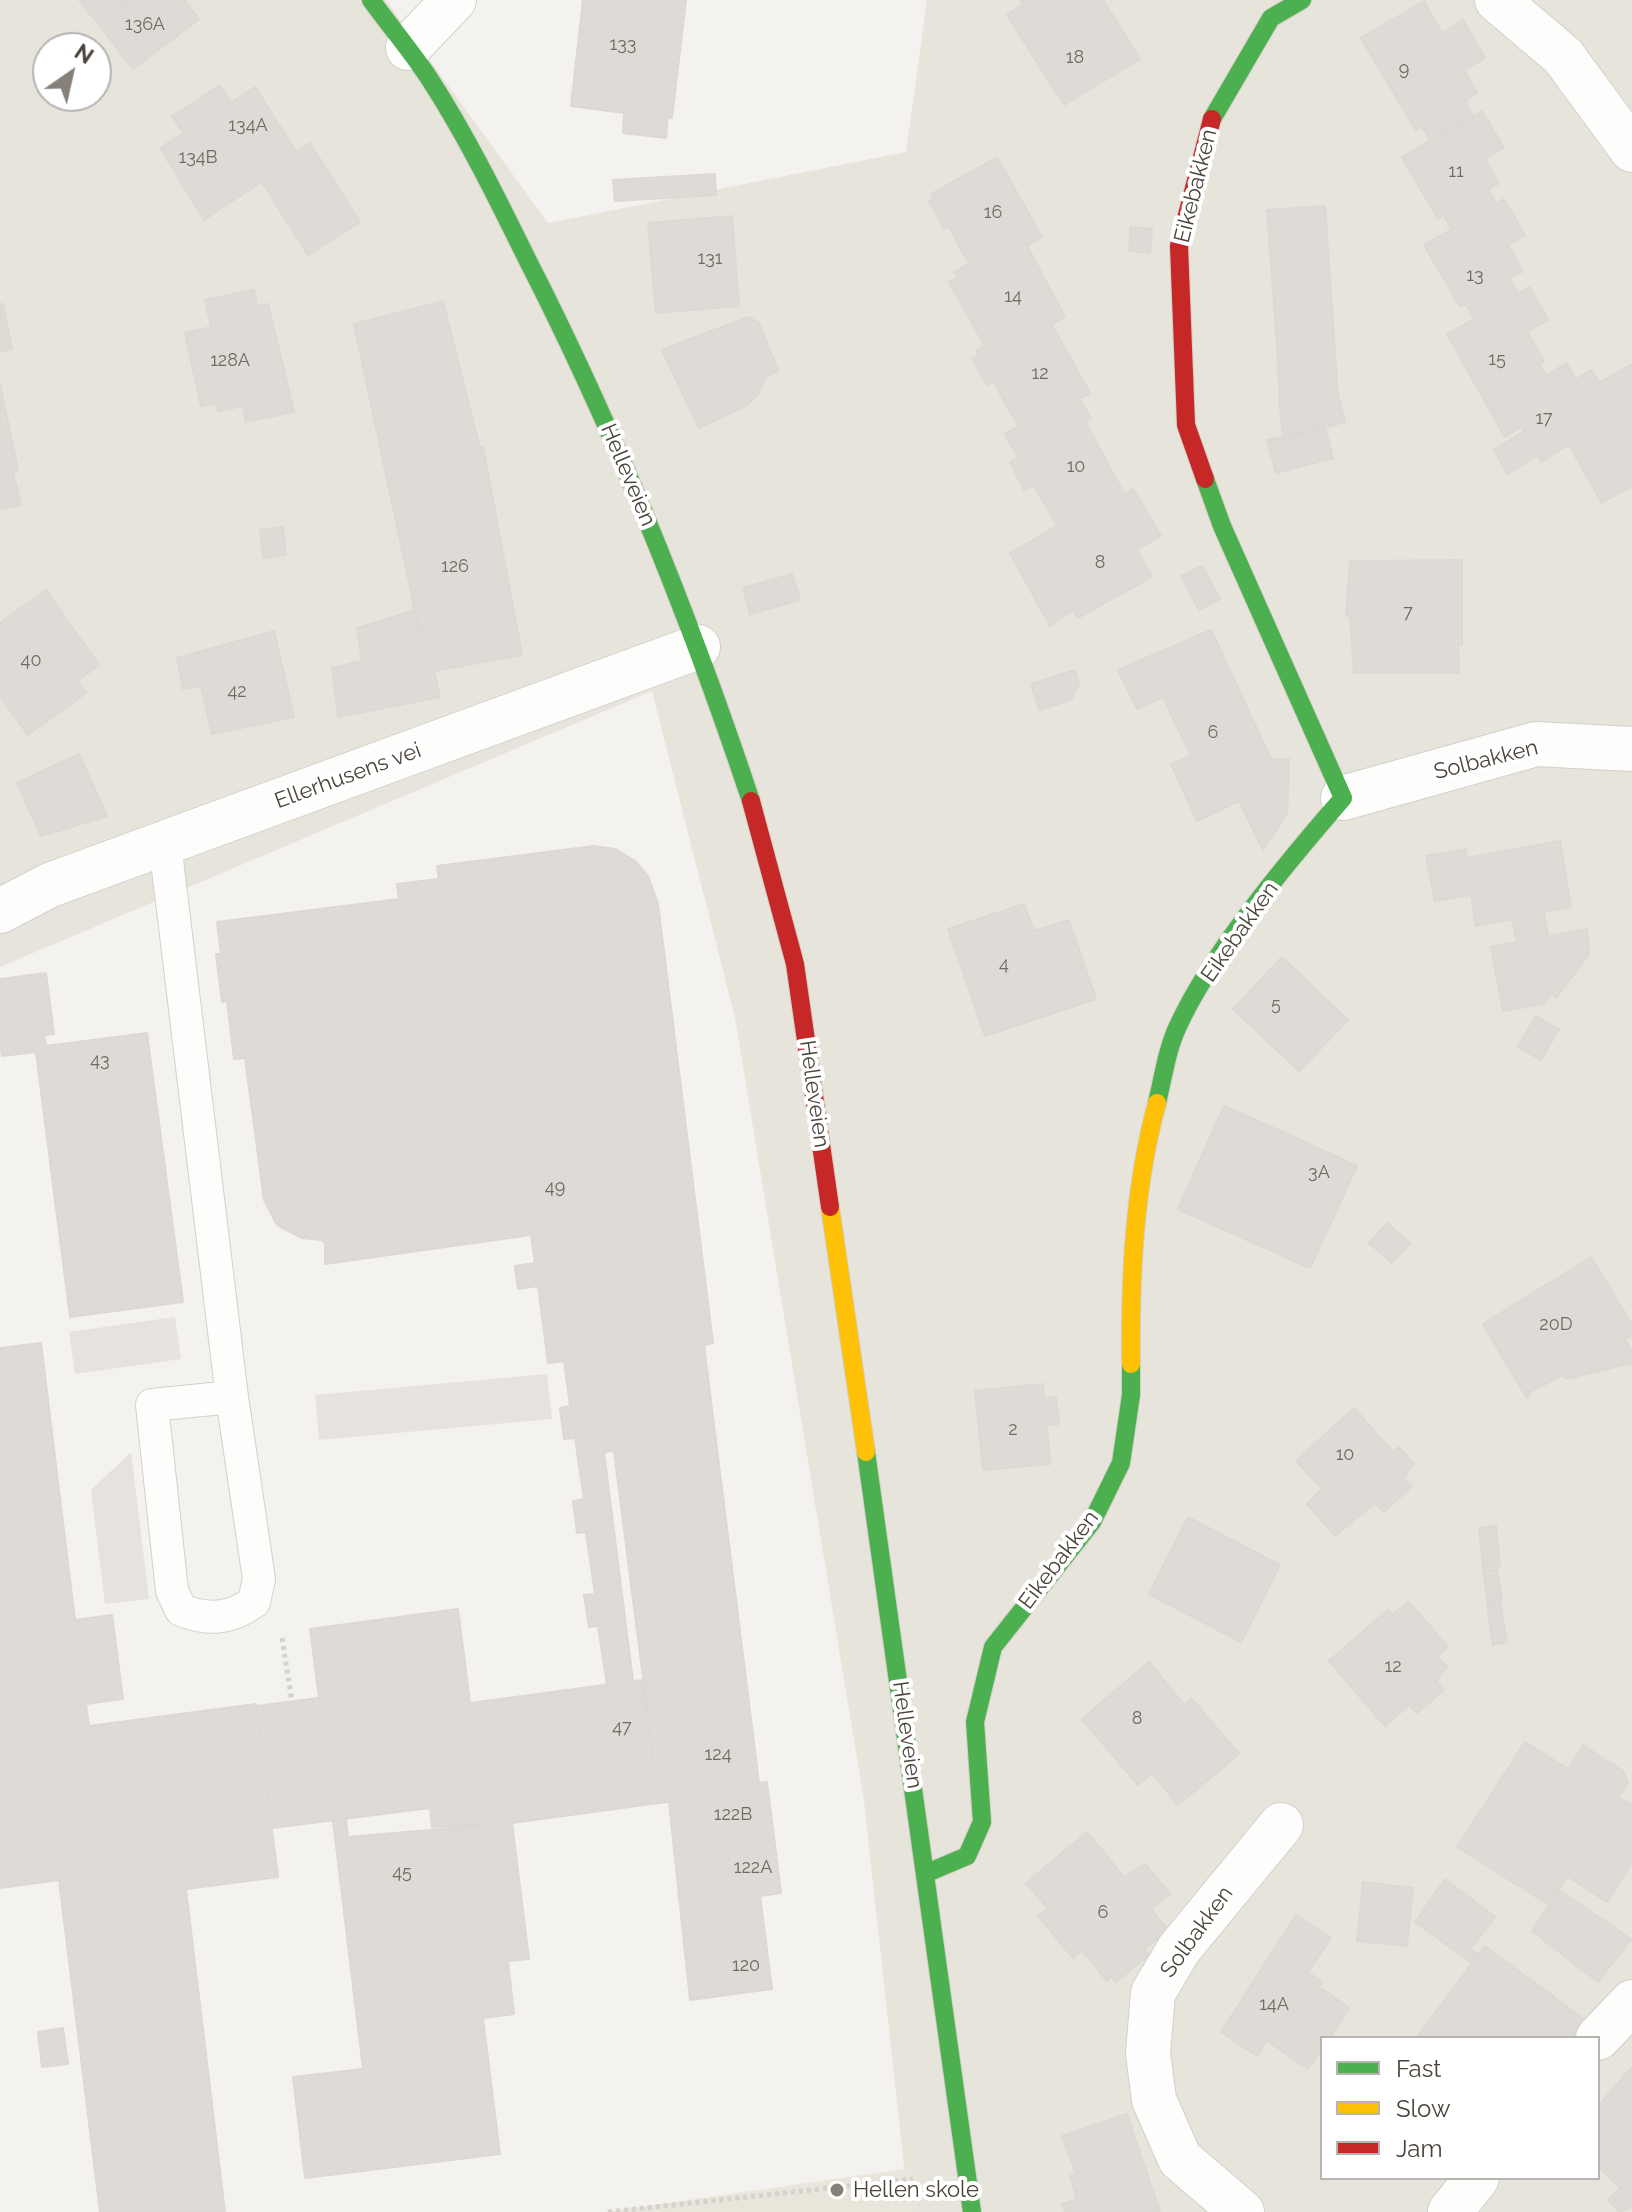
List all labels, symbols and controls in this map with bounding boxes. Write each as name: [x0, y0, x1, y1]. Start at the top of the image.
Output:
house number: 136A: [125, 14, 165, 36]
north arrow: [32, 32, 112, 112]
house number: 133: [610, 34, 636, 56]
text: N: [70, 38, 99, 69]
house number: 18: [1066, 47, 1084, 69]
house number: 9: [1399, 59, 1409, 81]
house number: 134A: [228, 115, 268, 137]
street label: Eikebakken: [1169, 126, 1223, 246]
house number: 134B: [178, 147, 218, 169]
house number: 11: [1448, 161, 1464, 183]
house number: 16: [984, 202, 1002, 224]
house number: 131: [697, 248, 723, 270]
house number: 13: [1466, 265, 1484, 287]
house number: 14: [1004, 286, 1022, 308]
house number: 15: [1488, 349, 1506, 371]
house number: 128A: [210, 350, 250, 372]
house number: 12: [1031, 363, 1049, 385]
house number: 17: [1535, 408, 1553, 430]
street label: Helleveien: [595, 420, 661, 530]
house number: 10: [1067, 456, 1085, 478]
house number: 8: [1095, 552, 1105, 574]
house number: 126: [441, 556, 469, 578]
house number: 7: [1403, 602, 1413, 624]
house number: 40: [21, 650, 41, 672]
house number: 42: [227, 681, 247, 703]
house number: 6: [1208, 722, 1218, 744]
street label: Solbakken: [1431, 734, 1541, 786]
street label: Ellerhusens vei: [271, 737, 425, 815]
street label: Eikebakken: [1196, 877, 1284, 987]
house number: 4: [999, 954, 1009, 976]
house number: 5: [1271, 994, 1281, 1016]
street label: Helleveien: [793, 1039, 835, 1149]
house number: 43: [90, 1050, 110, 1072]
house number: 3A: [1308, 1162, 1330, 1184]
house number: 49: [545, 1177, 565, 1199]
house number: 20D: [1539, 1314, 1573, 1336]
house number: 2: [1008, 1419, 1018, 1441]
house number: 10: [1336, 1444, 1354, 1466]
street label: Eikebakken: [1013, 1506, 1105, 1614]
house number: 12: [1384, 1656, 1402, 1678]
street label: Helleveien: [886, 1680, 928, 1790]
house number: 8: [1132, 1708, 1142, 1730]
house number: 47: [612, 1717, 632, 1739]
house number: 124: [705, 1744, 731, 1766]
house number: 122B: [714, 1804, 752, 1826]
house number: 122A: [734, 1857, 772, 1879]
house number: 45: [392, 1862, 412, 1884]
street label: Solbakken: [1155, 1881, 1239, 1983]
house number: 6: [1098, 1902, 1108, 1924]
house number: 120: [732, 1955, 760, 1977]
house number: 14A: [1259, 1994, 1289, 2016]
legend: [1320, 2036, 1600, 2180]
text: Fast: [1396, 2054, 1441, 2083]
text: Slow: [1396, 2094, 1450, 2123]
text: Jam: [1396, 2134, 1442, 2163]
place label: Hellen skole: [853, 2177, 979, 2203]
marker: Hellen skole: [828, 2181, 846, 2199]

